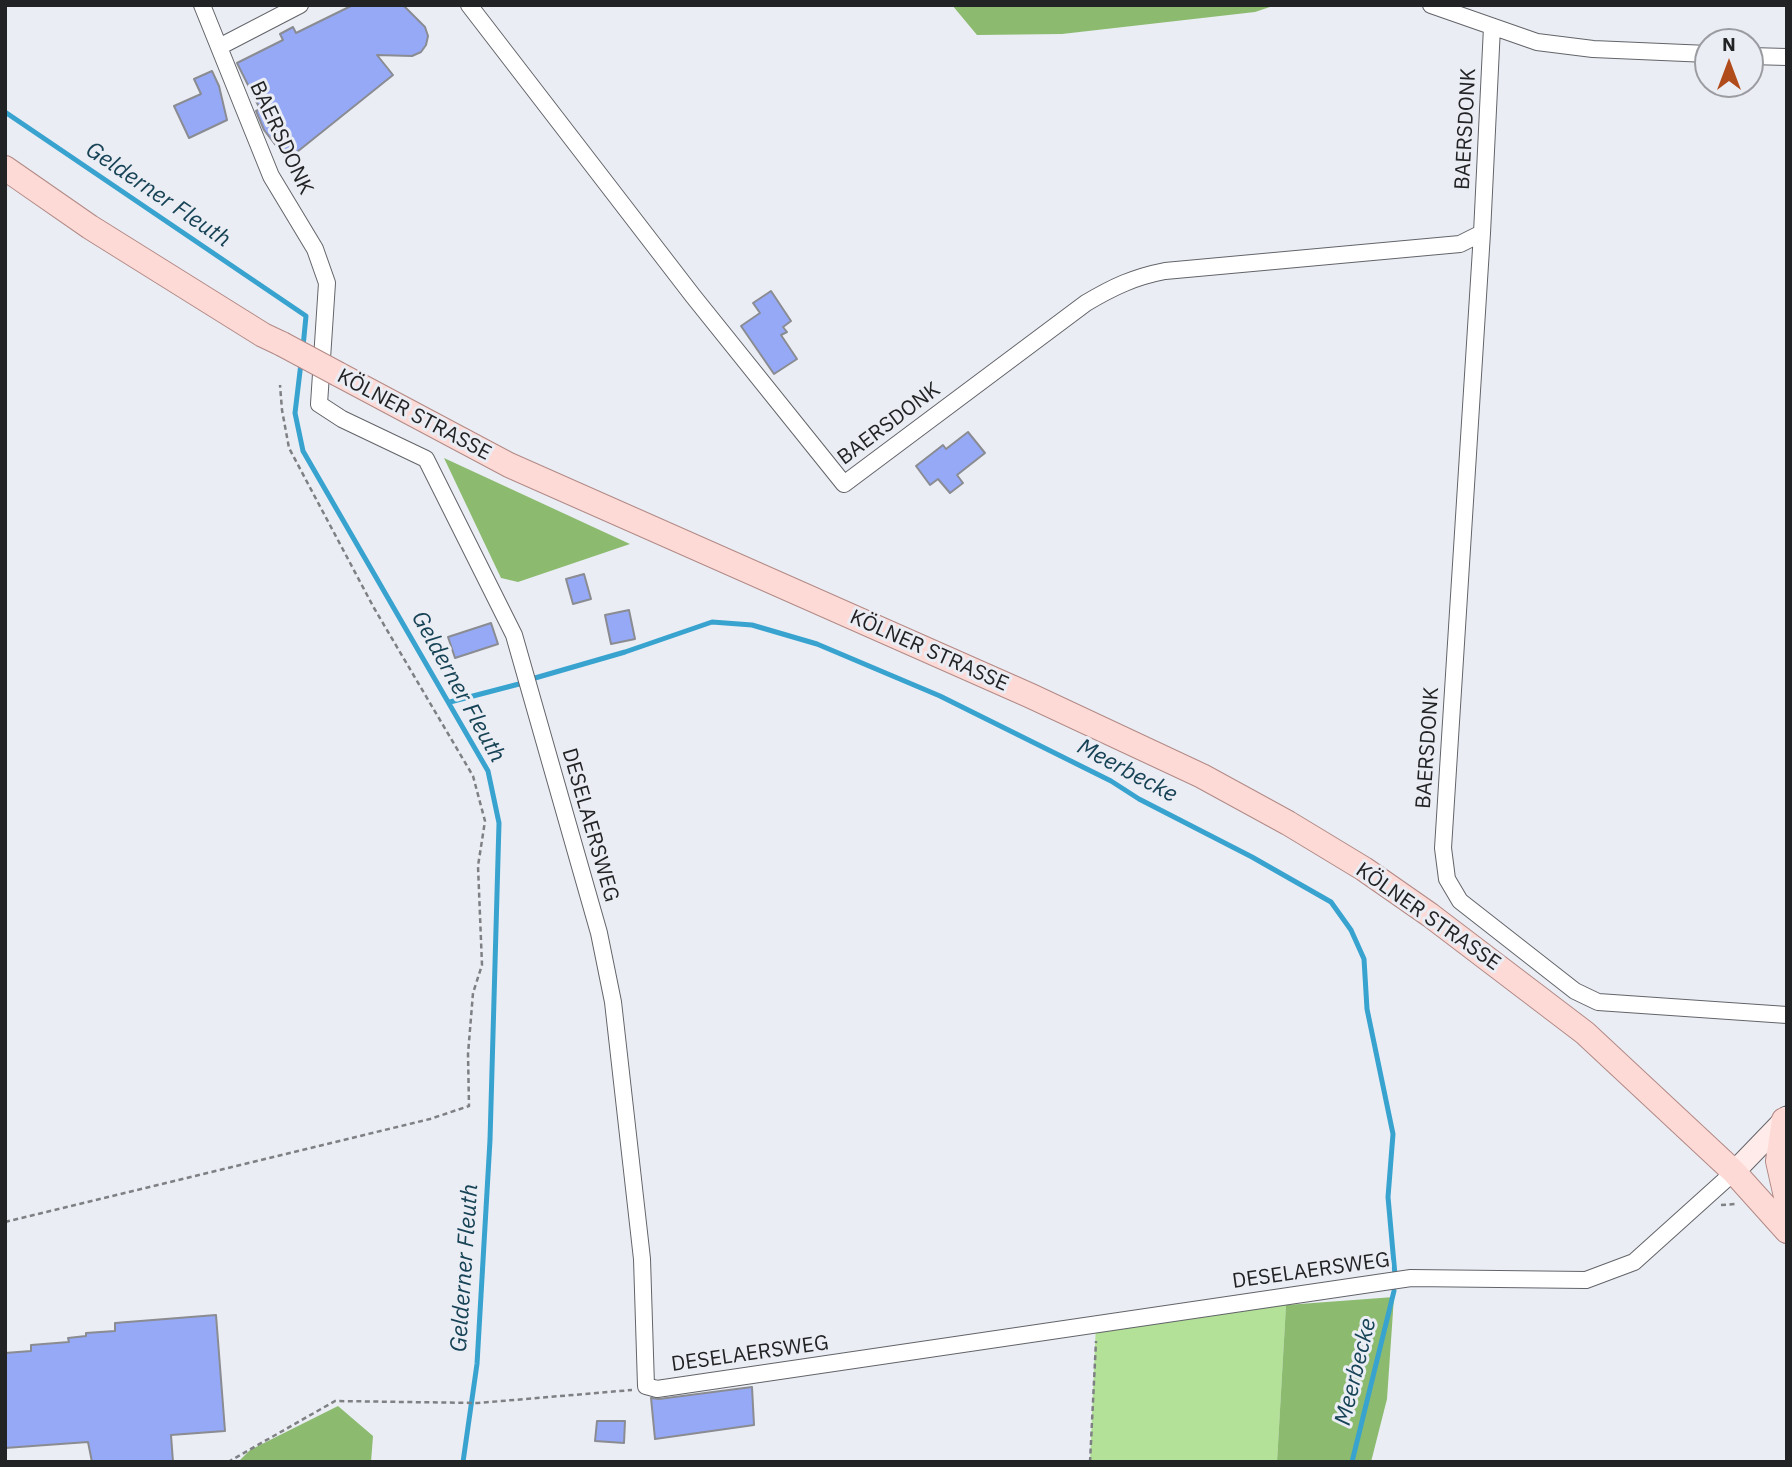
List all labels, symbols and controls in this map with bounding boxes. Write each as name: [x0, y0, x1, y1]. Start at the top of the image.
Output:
north arrow: [1694, 28, 1764, 98]
text: N: [1722, 32, 1736, 56]
street label: BAERSDONK: [1450, 67, 1482, 191]
street label: BAERSDONK: [244, 77, 318, 199]
water label: Gelderner Fleuth: [80, 136, 236, 254]
street label: KÖLNER STRASSE: [333, 364, 495, 466]
street label: BAERSDONK: [833, 377, 945, 471]
street label: KÖLNER STRASSE: [846, 605, 1012, 697]
water label: Gelderner Fleuth: [405, 607, 511, 767]
street label: BAERSDONK: [1411, 686, 1445, 810]
water label: Meerbecke: [1072, 733, 1182, 809]
street label: DESELAERSWEG: [556, 745, 624, 905]
street label: KÖLNER STRASSE: [1351, 858, 1505, 976]
water label: Gelderner Fleuth: [445, 1183, 485, 1353]
street label: DESELAERSWEG: [1231, 1247, 1391, 1295]
water label: Meerbecke: [1329, 1316, 1383, 1428]
street label: DESELAERSWEG: [670, 1330, 830, 1378]

